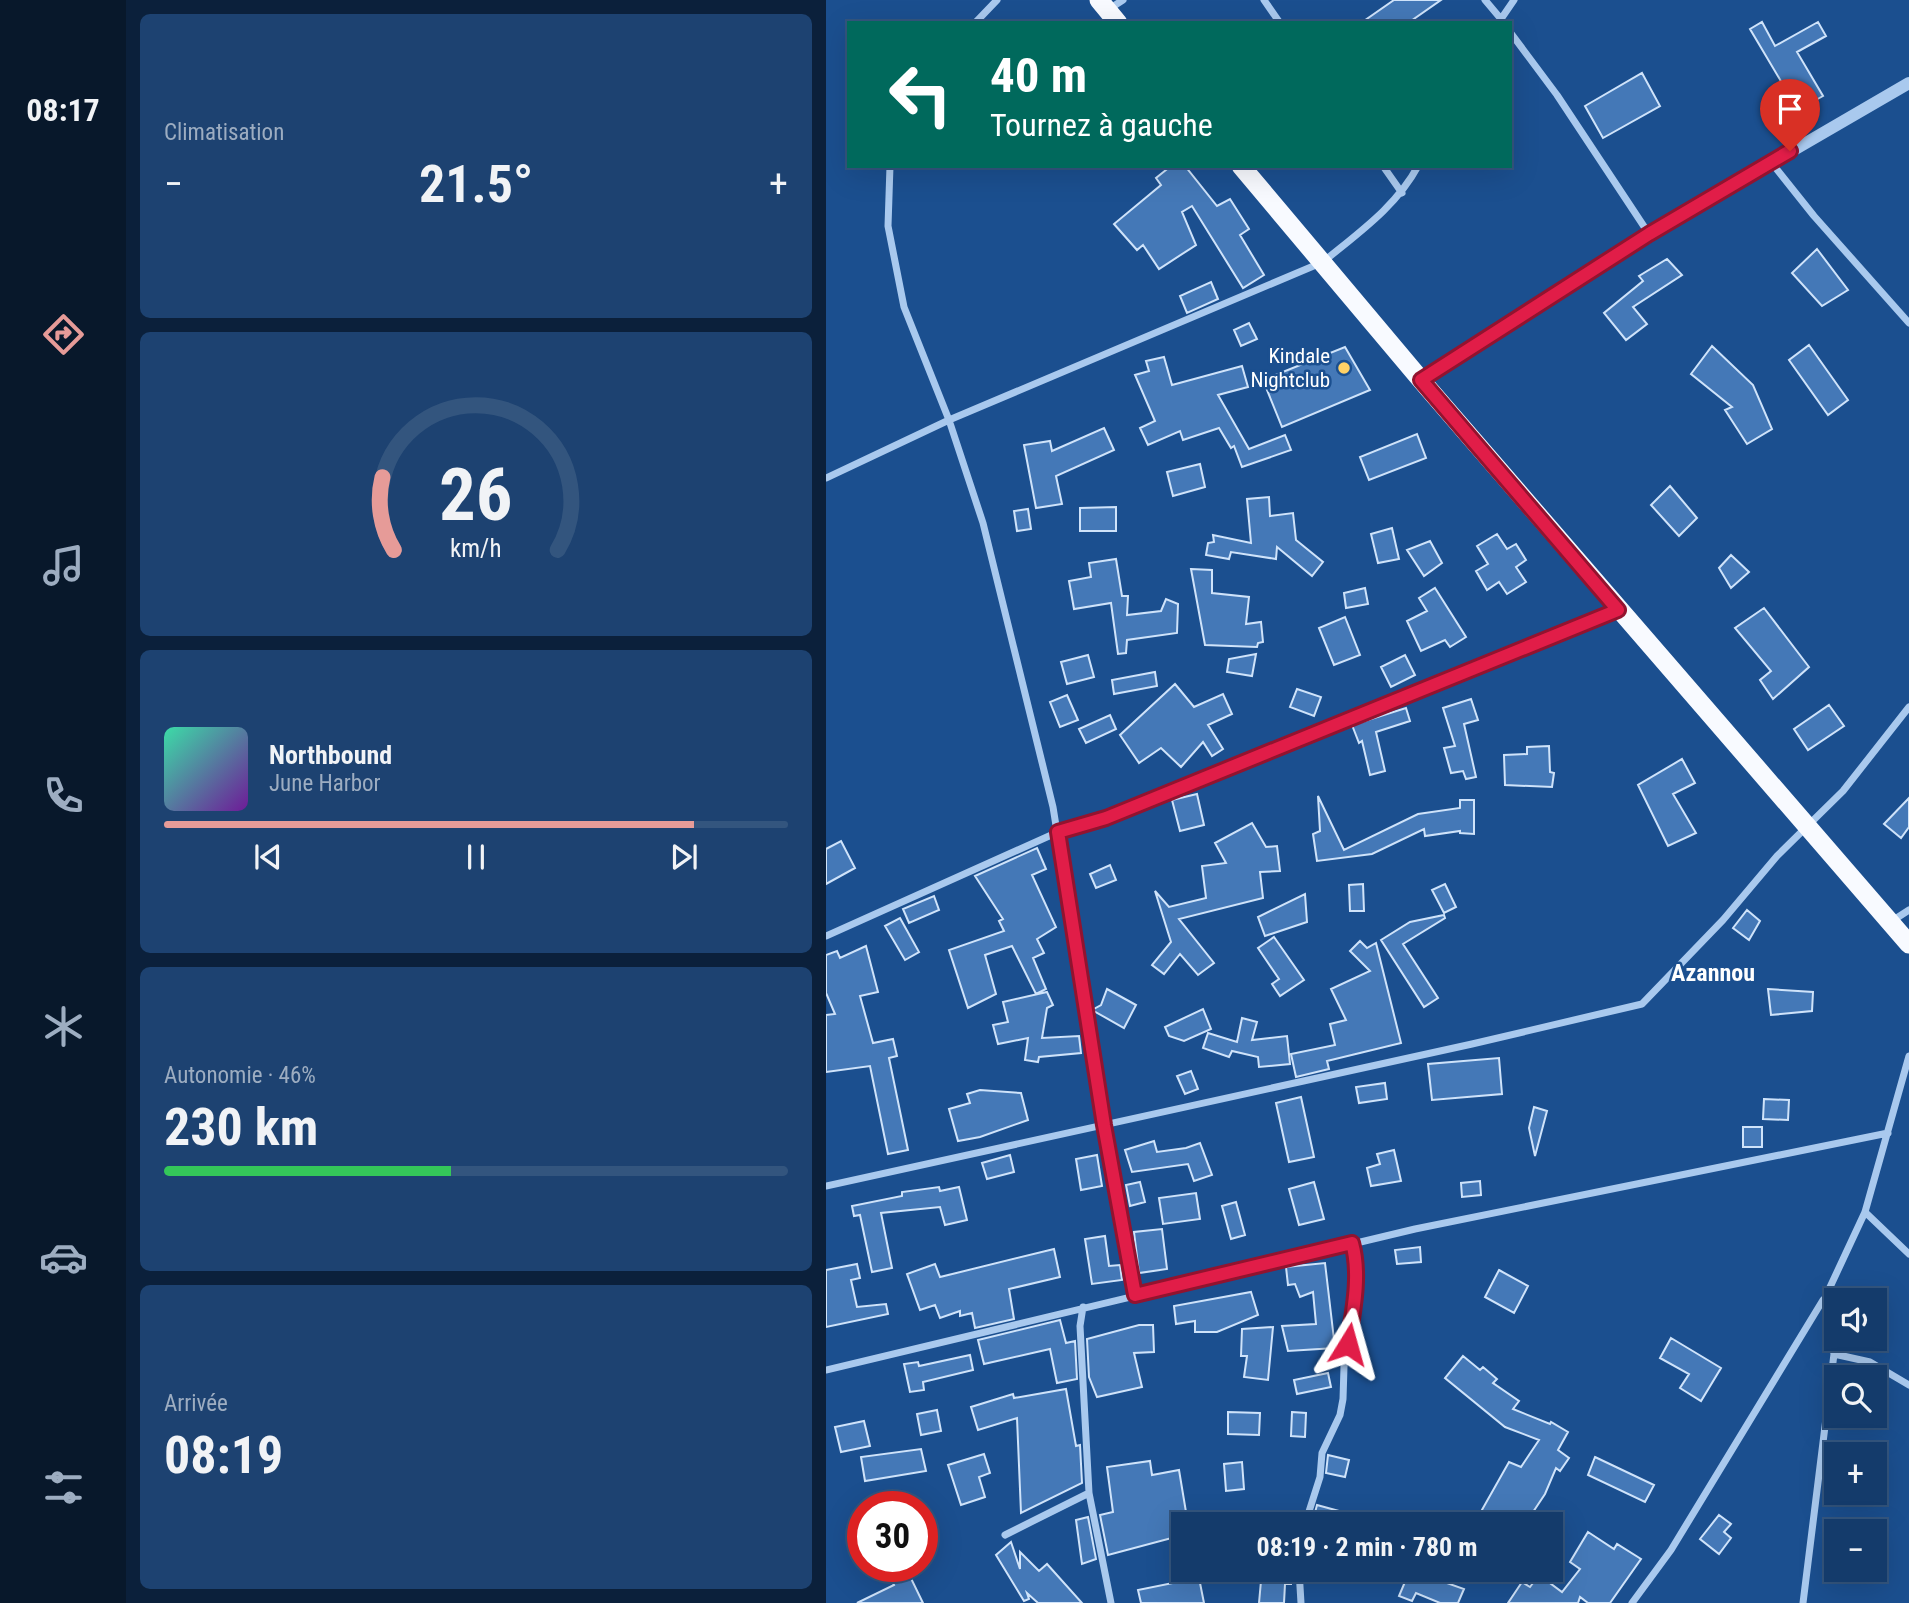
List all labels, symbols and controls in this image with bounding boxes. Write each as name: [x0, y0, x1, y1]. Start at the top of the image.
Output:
text: 40 m: [990, 47, 1087, 104]
icon: left: [875, 49, 966, 140]
pin: [1760, 79, 1820, 151]
icon: arrive: [1771, 90, 1809, 128]
text: 08:17: [26, 91, 100, 129]
text: Tournez à gauche: [990, 106, 1213, 144]
text: Climatisation: [164, 119, 284, 146]
text: 21.5°: [419, 154, 533, 215]
text: −: [164, 162, 183, 206]
text: +: [769, 162, 788, 206]
icon: directions: [39, 310, 88, 359]
place label: Kindale Nightclub: [1250, 344, 1330, 392]
marker: Kindale Nightclub: [1336, 360, 1352, 376]
text: 26: [439, 452, 513, 538]
text: km/h: [450, 533, 502, 562]
icon: music: [39, 541, 88, 590]
text: Northbound: [269, 740, 392, 770]
text: June Harbor: [269, 770, 381, 797]
icon: phone: [39, 771, 88, 820]
icon: previous: [249, 838, 287, 876]
icon: pause: [457, 838, 495, 876]
icon: next: [665, 838, 703, 876]
district label: Azannou: [1671, 959, 1755, 987]
icon: climate: [39, 1002, 88, 1051]
text: Autonomie · 46%: [164, 1062, 316, 1089]
text: 230 km: [164, 1097, 318, 1158]
icon: car: [39, 1233, 88, 1282]
map controls: [1824, 1288, 1887, 1582]
button: sound: [1824, 1288, 1887, 1351]
position arrow: [1311, 1307, 1385, 1381]
button: search: [1824, 1365, 1887, 1428]
text: Arrivée: [164, 1390, 228, 1417]
text: 08:19: [164, 1425, 283, 1486]
button: +: [1824, 1442, 1887, 1505]
icon: filters: [39, 1463, 88, 1512]
speed limit sign: 30: [847, 1491, 938, 1582]
button: −: [1824, 1519, 1887, 1582]
text: 08:19 · 2 min · 780 m: [1257, 1532, 1477, 1562]

